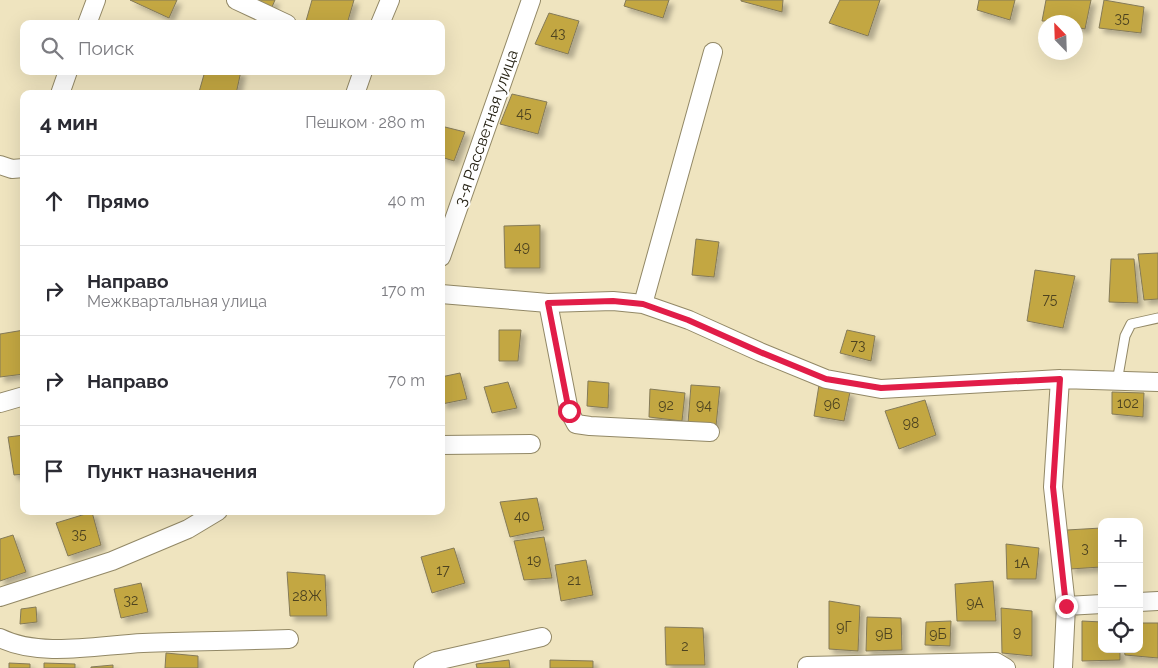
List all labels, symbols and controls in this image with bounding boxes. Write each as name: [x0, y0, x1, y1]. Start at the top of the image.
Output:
house number: 35: [1114, 10, 1130, 26]
north arrow: [1038, 15, 1083, 60]
search box: [20, 20, 445, 75]
house number: 43: [550, 25, 566, 41]
icon: search: [38, 34, 66, 62]
text: Поиск: [78, 37, 134, 59]
street label: 3-я Рассветная улица: [450, 47, 522, 209]
house number: 45: [516, 105, 532, 121]
text: 4 мин: [40, 110, 98, 135]
text: Пешком · 280 m: [305, 113, 425, 132]
icon: ahead: [40, 187, 68, 215]
text: Прямо: [87, 190, 149, 212]
text: 40 m: [388, 191, 425, 210]
house number: 49: [514, 239, 530, 255]
text: Направо: [87, 270, 168, 292]
icon: right: [40, 277, 68, 305]
text: 170 m: [381, 281, 425, 300]
house number: 75: [1043, 291, 1058, 307]
text: Межквартальная улица: [87, 292, 267, 311]
house number: 73: [851, 337, 865, 353]
icon: right: [40, 367, 68, 395]
text: Направо: [87, 370, 168, 392]
text: 70 m: [388, 371, 425, 390]
house number: 102: [1117, 395, 1139, 411]
house number: 96: [824, 396, 840, 412]
house number: 92: [658, 397, 674, 413]
house number: 94: [696, 397, 712, 413]
route start: [558, 400, 581, 423]
house number: 98: [903, 415, 919, 431]
icon: arrive: [40, 457, 68, 485]
text: Пункт назначения: [87, 460, 257, 482]
house number: 40: [514, 508, 530, 524]
map controls: [1098, 518, 1143, 653]
button: +: [1098, 518, 1143, 563]
house number: 35: [71, 526, 87, 542]
house number: 3: [1081, 540, 1089, 556]
house number: 19: [527, 552, 541, 568]
house number: 1А: [1014, 555, 1030, 571]
house number: 17: [436, 562, 450, 578]
button: −: [1098, 563, 1143, 608]
house number: 21: [567, 572, 581, 588]
house number: 28Ж: [292, 588, 322, 604]
house number: 32: [124, 592, 138, 608]
house number: 9А: [966, 595, 984, 611]
route end: [1055, 595, 1078, 618]
button: locate: [1098, 608, 1143, 653]
house number: 9Г: [836, 619, 852, 635]
house number: 9: [1013, 624, 1021, 640]
house number: 9В: [875, 626, 893, 642]
house number: 9Б: [929, 626, 947, 642]
house number: 2: [681, 638, 689, 654]

